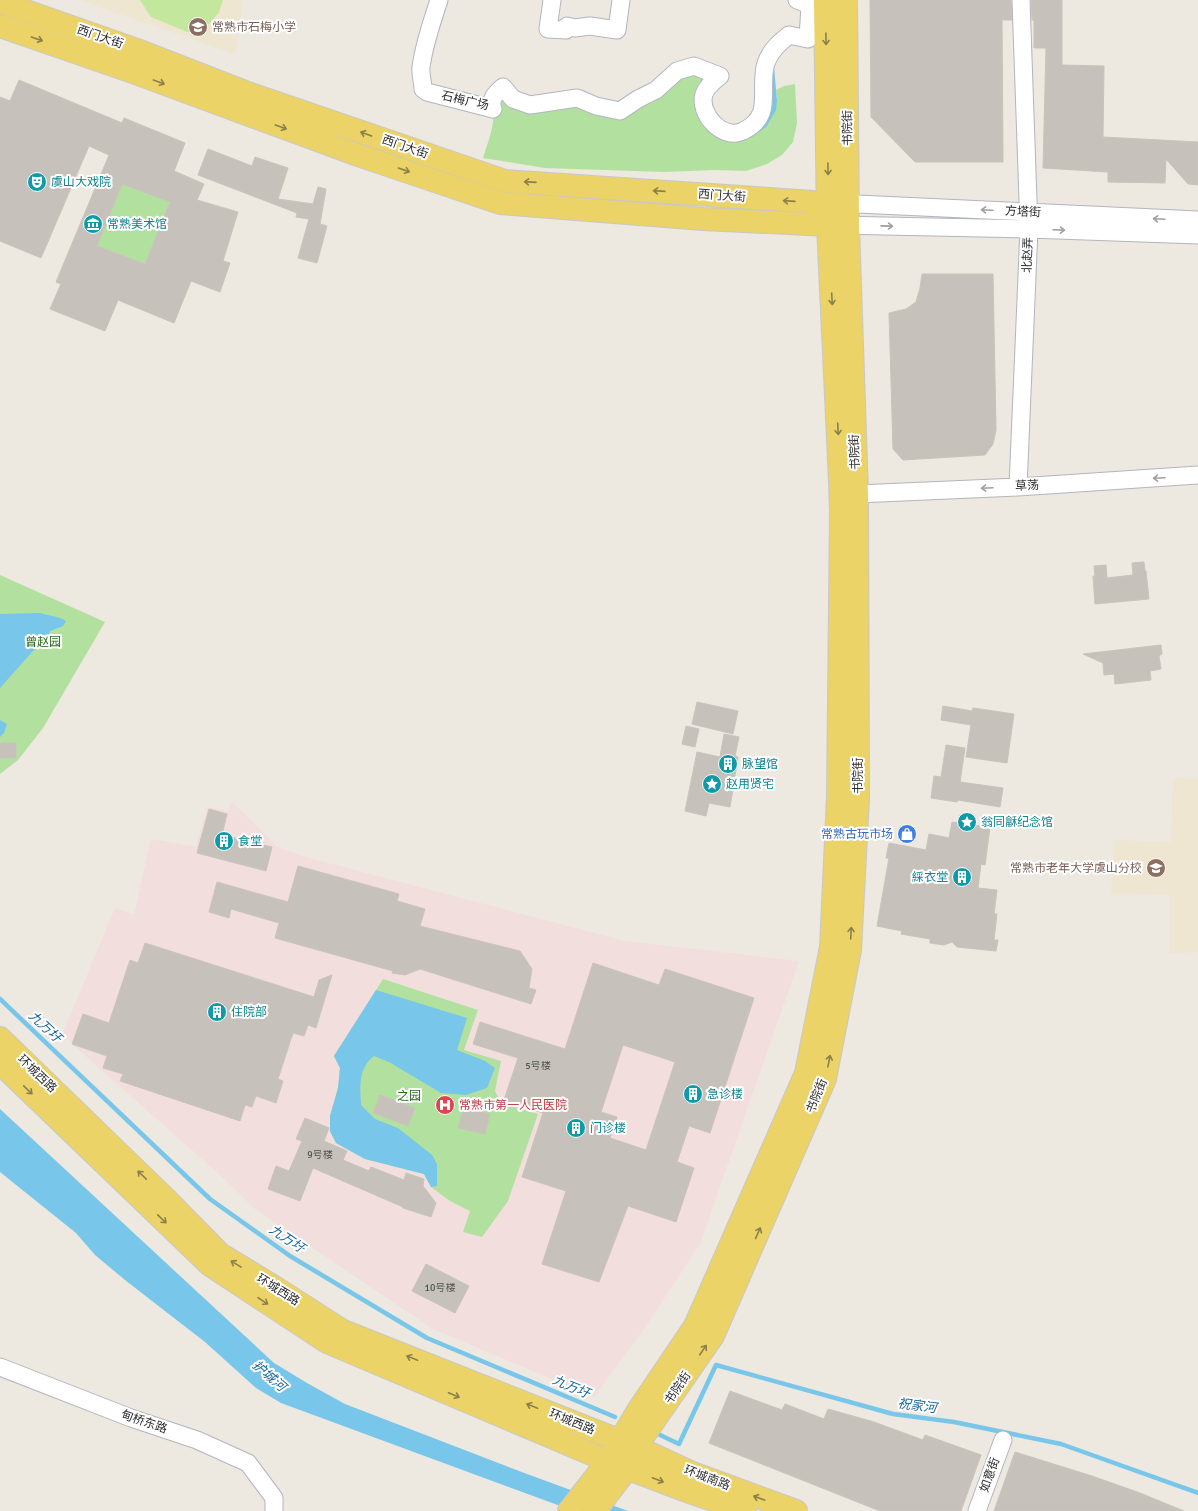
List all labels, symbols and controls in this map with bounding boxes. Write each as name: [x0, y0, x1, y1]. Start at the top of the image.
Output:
school or university icon: 常熟市石梅小学: [187, 16, 209, 38]
place label: 常熟市石梅小学: [212, 20, 296, 35]
street label: 西门大街: [75, 22, 125, 52]
one-way arrow: [822, 32, 830, 45]
one-way arrow: [30, 35, 42, 43]
one-way arrow: [153, 79, 165, 87]
street label: 石梅广场: [440, 88, 490, 114]
street label: 书院街: [840, 110, 856, 146]
one-way arrow: [275, 124, 288, 131]
one-way arrow: [360, 129, 372, 137]
street label: 西门大街: [380, 132, 430, 162]
one-way arrow: [824, 162, 831, 175]
one-way arrow: [398, 167, 410, 175]
theatre icon: 虞山大戏院: [26, 171, 48, 193]
place label: 虞山大戏院: [51, 175, 111, 190]
one-way arrow: [524, 179, 537, 186]
street label: 西门大街: [698, 187, 746, 205]
one-way arrow: [653, 188, 666, 195]
one-way arrow: [783, 197, 796, 204]
street label: 方塔街: [1005, 204, 1041, 220]
one-way arrow: [981, 207, 994, 214]
museum icon: 常熟美术馆: [82, 213, 104, 235]
one-way arrow: [1153, 215, 1166, 222]
place label: 常熟美术馆: [107, 217, 167, 232]
one-way arrow: [880, 222, 893, 230]
one-way arrow: [1052, 226, 1065, 234]
street label: 北赵弄: [1020, 237, 1036, 273]
one-way arrow: [828, 292, 835, 305]
one-way arrow: [834, 422, 841, 435]
street label: 书院街: [847, 434, 863, 470]
one-way arrow: [1153, 474, 1166, 482]
street label: 草荡: [1015, 478, 1039, 494]
one-way arrow: [981, 484, 994, 492]
park label: 曾赵园: [25, 635, 61, 650]
building icon: 脉望馆: [717, 753, 739, 775]
place label: 脉望馆: [742, 757, 778, 772]
street label: 书院街: [851, 758, 866, 794]
place icon: 赵用贤宅: [701, 773, 723, 795]
place label: 赵用贤宅: [726, 777, 774, 792]
place icon: 翁同龢纪念馆: [956, 811, 978, 833]
place label: 翁同龢纪念馆: [981, 815, 1053, 830]
shop icon: 常熟古玩市场: [896, 823, 918, 845]
place label: 常熟古玩市场: [821, 827, 893, 842]
building icon: 食堂: [213, 830, 235, 852]
place label: 食堂: [238, 834, 262, 849]
school or university icon: 常熟市老年大学虞山分校: [1145, 857, 1167, 879]
place label: 常熟市老年大学虞山分校: [1010, 861, 1142, 876]
building icon: 綵衣堂: [951, 866, 973, 888]
place label: 綵衣堂: [912, 870, 948, 885]
one-way arrow: [847, 927, 855, 940]
building icon: 住院部: [206, 1001, 228, 1023]
place label: 住院部: [231, 1005, 267, 1020]
water label: 九万圩: [25, 1008, 66, 1048]
street label: 环城西路: [15, 1052, 59, 1096]
one-way arrow: [825, 1055, 833, 1068]
house number: 5号楼: [525, 1060, 551, 1072]
street label: 书院街: [803, 1076, 831, 1116]
building icon: 急诊楼: [682, 1083, 704, 1105]
one-way arrow: [23, 1085, 33, 1095]
place label: 急诊楼: [707, 1087, 743, 1102]
park label: 之园: [397, 1089, 421, 1104]
hospital icon: 常熟市第一人民医院: [434, 1094, 456, 1116]
place label: 常熟市第一人民医院: [459, 1098, 567, 1113]
building icon: 门诊楼: [565, 1117, 587, 1139]
place label: 门诊楼: [590, 1121, 626, 1136]
house number: 9号楼: [307, 1149, 333, 1161]
one-way arrow: [137, 1170, 147, 1180]
one-way arrow: [157, 1214, 167, 1224]
water label: 九万圩: [266, 1221, 309, 1258]
one-way arrow: [755, 1227, 762, 1239]
one-way arrow: [231, 1260, 242, 1268]
street label: 环城西路: [254, 1271, 302, 1309]
house number: 10号楼: [425, 1282, 455, 1294]
one-way arrow: [257, 1297, 268, 1305]
one-way arrow: [699, 1345, 707, 1356]
one-way arrow: [406, 1354, 418, 1362]
water label: 护城河: [249, 1357, 291, 1397]
street label: 书院街: [662, 1369, 694, 1407]
water label: 九万圩: [550, 1372, 594, 1403]
one-way arrow: [447, 1392, 459, 1399]
water label: 祝家河: [897, 1395, 940, 1417]
one-way arrow: [527, 1402, 539, 1410]
street label: 环城西路: [547, 1406, 597, 1438]
street label: 甸桥东路: [119, 1407, 169, 1437]
street label: 如意街: [977, 1456, 1003, 1494]
street label: 环城南路: [682, 1462, 732, 1494]
one-way arrow: [651, 1477, 663, 1485]
one-way arrow: [754, 1493, 766, 1501]

